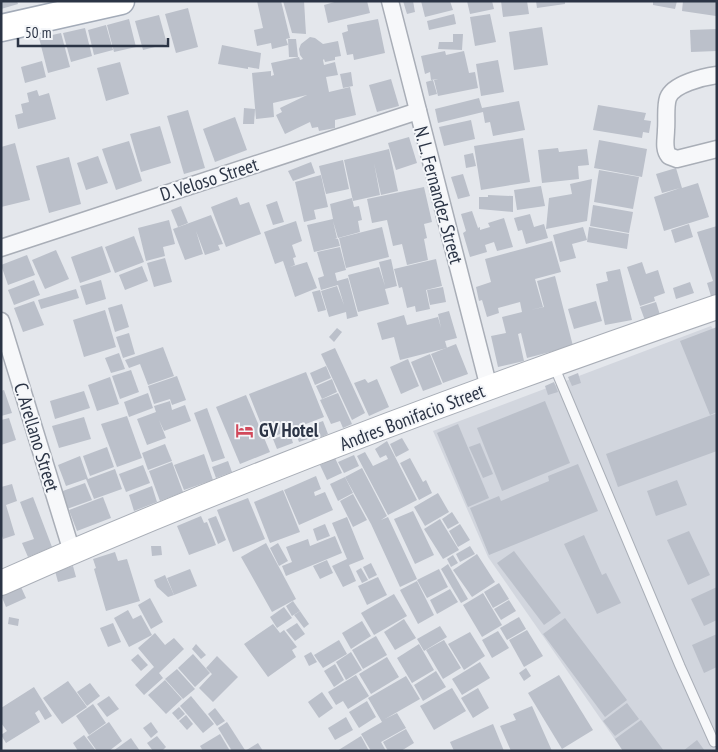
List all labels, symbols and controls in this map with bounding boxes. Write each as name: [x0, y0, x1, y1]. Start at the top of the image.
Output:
scale bar: [18, 15, 168, 47]
text: 50 m: [25, 23, 51, 42]
street label: N. L. Fernandez Street: [409, 124, 469, 267]
street label: D. Veloso Street: [157, 152, 262, 206]
street label: Andres Bonifacio Street: [336, 378, 489, 456]
street label: C. Arellano Street: [9, 380, 65, 495]
place label: GV Hotel: [259, 418, 319, 442]
hotel icon: GV Hotel: [235, 420, 255, 440]

